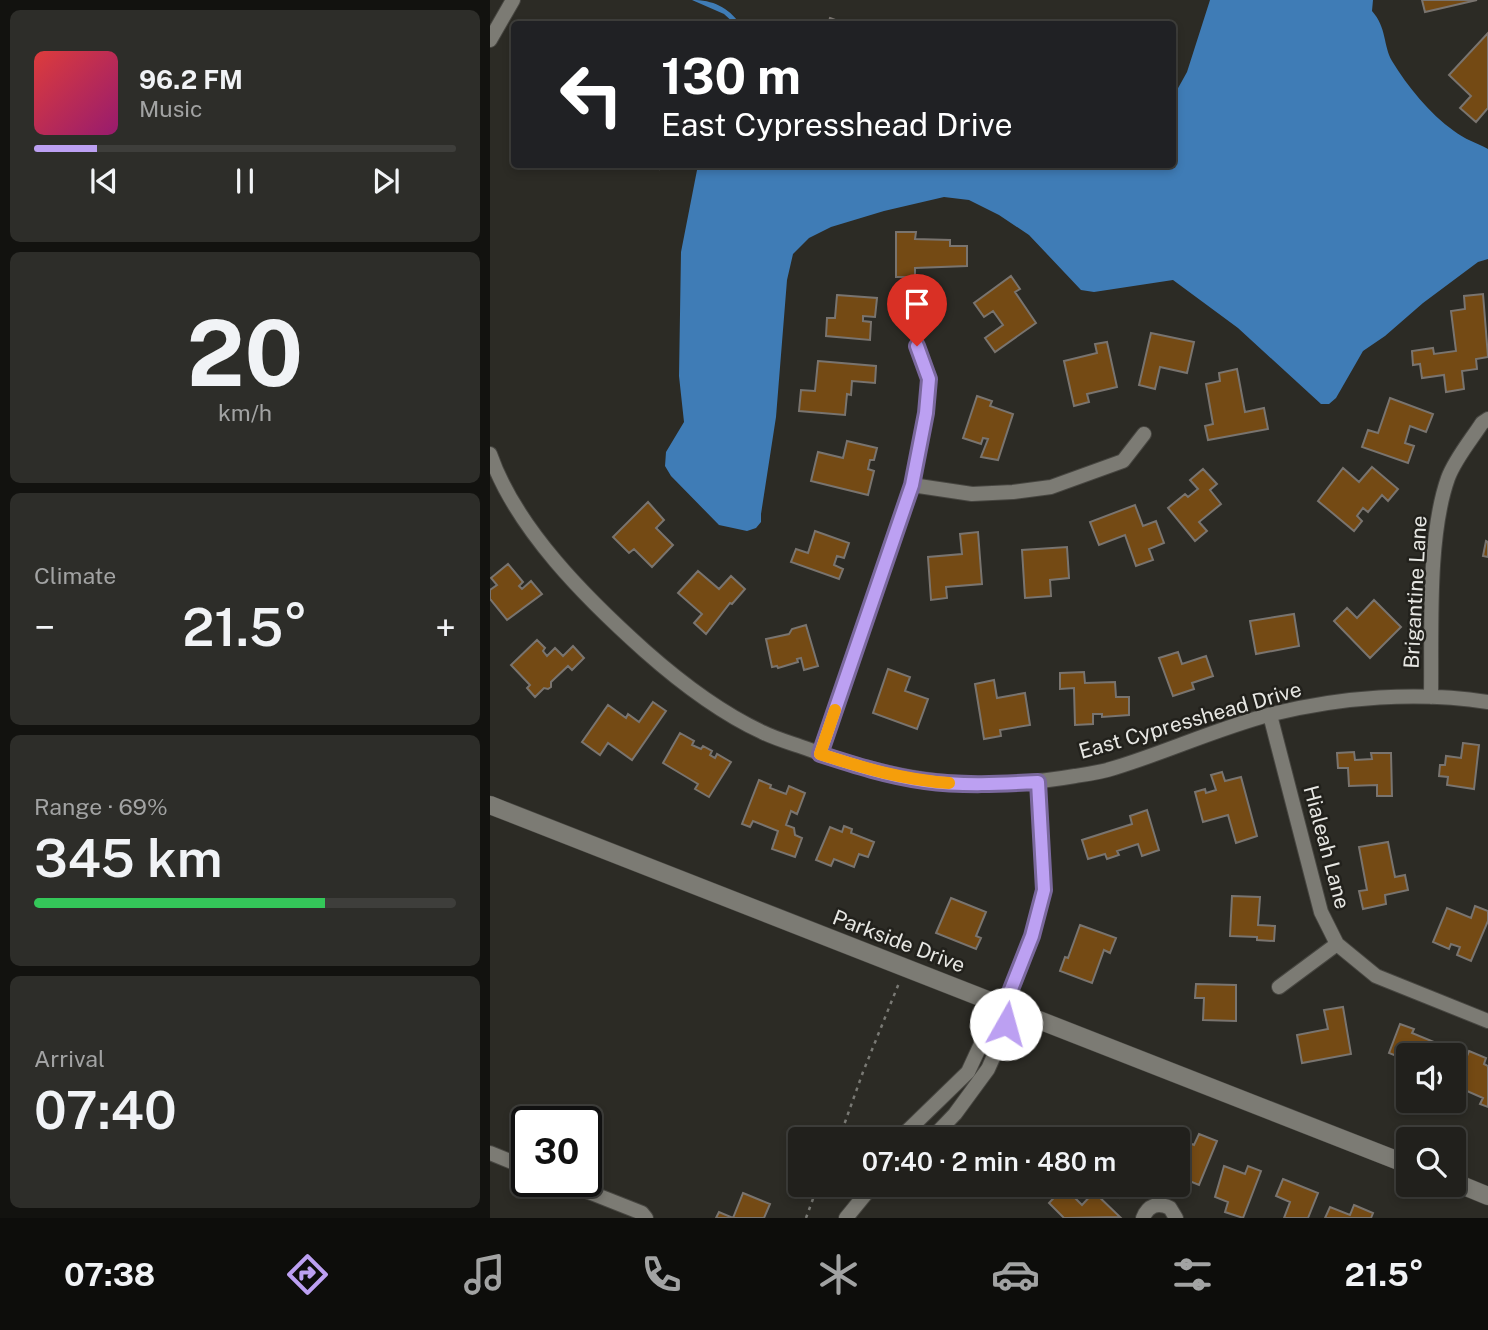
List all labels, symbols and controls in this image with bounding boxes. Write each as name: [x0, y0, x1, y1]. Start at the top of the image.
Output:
text: 130 m: [661, 47, 801, 105]
icon: left: [546, 49, 637, 140]
text: 96.2 FM: [139, 64, 243, 95]
text: Music: [139, 95, 203, 122]
text: East Cypresshead Drive: [661, 106, 1013, 143]
icon: previous: [85, 162, 123, 200]
icon: pause: [226, 162, 264, 200]
icon: next: [367, 162, 405, 200]
pin: [887, 274, 947, 346]
icon: arrive: [898, 285, 936, 323]
text: 20: [187, 300, 303, 406]
text: km/h: [218, 399, 272, 426]
street label: Brigantine Lane: [1399, 515, 1431, 669]
text: Climate: [34, 562, 116, 589]
text: 21.5°: [182, 597, 308, 658]
text: −: [34, 605, 55, 650]
text: +: [435, 605, 456, 650]
street label: East Cypresshead Drive: [1076, 676, 1304, 764]
street label: Hialeah Lane: [1299, 783, 1355, 911]
text: Range · 69%: [34, 793, 168, 820]
text: 345 km: [34, 828, 223, 889]
street label: Parkside Drive: [829, 904, 969, 978]
position arrow: [969, 987, 1043, 1061]
map controls: [1396, 1043, 1466, 1197]
button: sound: [1396, 1043, 1466, 1113]
text: Arrival: [34, 1045, 105, 1072]
text: 07:40: [34, 1080, 177, 1141]
speed limit sign: 30: [511, 1106, 602, 1197]
button: search: [1396, 1127, 1466, 1197]
text: 07:40 · 2 min · 480 m: [862, 1146, 1116, 1177]
icon: directions: [283, 1250, 332, 1299]
icon: music: [460, 1250, 509, 1299]
icon: phone: [637, 1250, 686, 1299]
icon: climate: [814, 1250, 863, 1299]
icon: car: [991, 1250, 1040, 1299]
icon: filters: [1168, 1250, 1217, 1299]
text: 07:38: [64, 1256, 155, 1293]
text: 21.5°: [1345, 1256, 1424, 1293]

